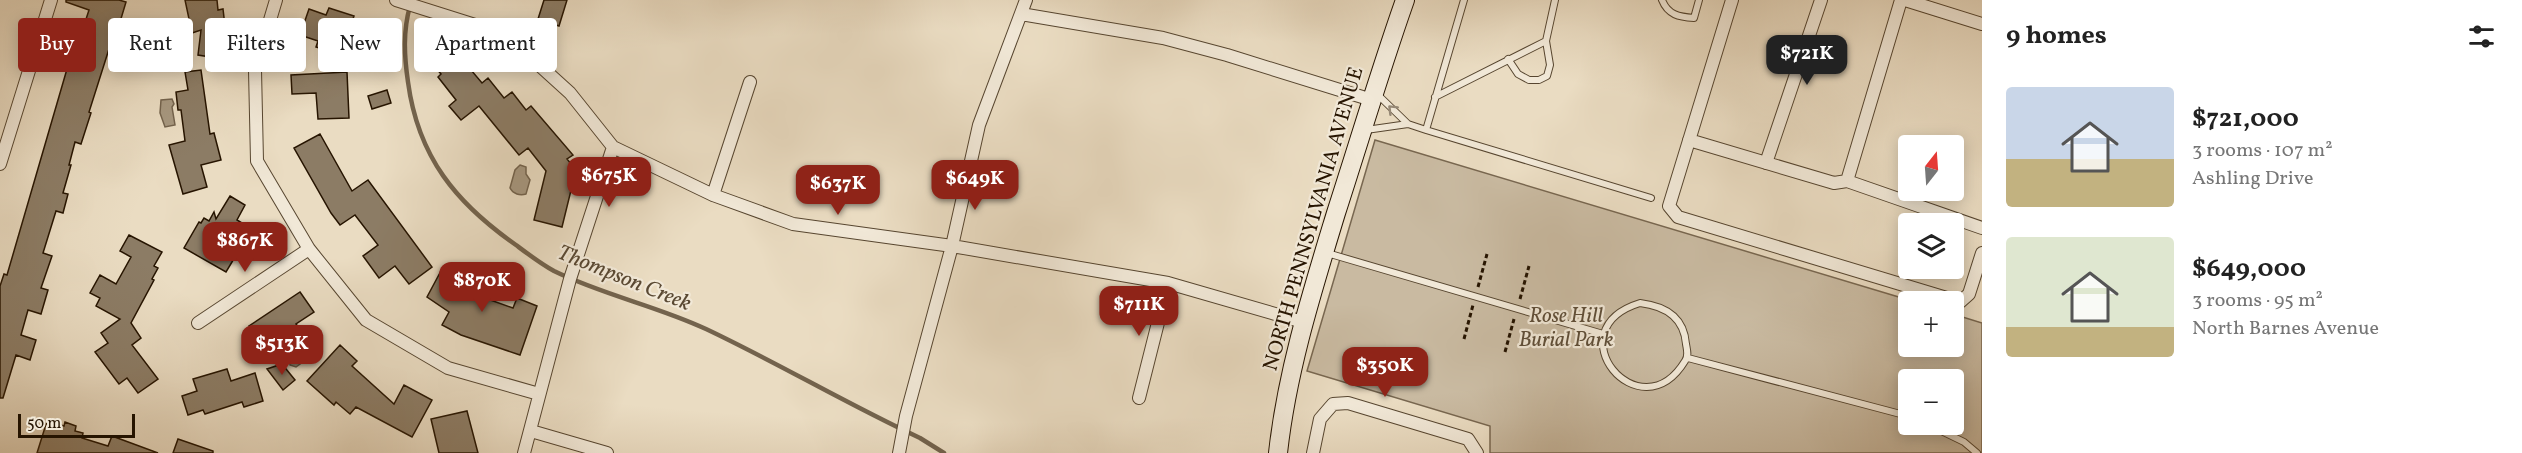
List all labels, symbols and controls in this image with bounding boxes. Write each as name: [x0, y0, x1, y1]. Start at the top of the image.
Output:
chip: Buy: [18, 18, 96, 72]
chip: Rent: [108, 18, 193, 72]
chip: Filters: [205, 18, 306, 72]
chip: New: [318, 18, 402, 72]
chip: Apartment: [414, 18, 557, 72]
text: 9 homes: [2006, 18, 2107, 54]
icon: filters: [2465, 20, 2498, 53]
pin: $721K: [1765, 35, 1849, 86]
text: $721K: [1780, 40, 1834, 68]
street label: NORTH PENNSYLVANIA AVENUE: [1257, 63, 1371, 375]
text: $721,000: [2192, 101, 2299, 137]
one-way arrow: [1389, 106, 1400, 117]
icon: home: [2054, 111, 2126, 183]
north arrow: [1898, 135, 1964, 201]
map controls: [1898, 135, 1964, 435]
text: 3 rooms · 107 m²: [2192, 137, 2333, 165]
pin: $675K: [567, 157, 651, 208]
pin: $649K: [933, 160, 1017, 211]
text: $675K: [581, 162, 637, 190]
pin: $637K: [796, 165, 880, 216]
text: $649K: [946, 165, 1005, 193]
text: Ashling Drive: [2192, 165, 2314, 193]
text: $637K: [810, 170, 866, 198]
button: layers: [1898, 213, 1964, 279]
pin: $867K: [203, 222, 287, 273]
text: $867K: [216, 227, 274, 255]
water label: Thompson Creek: [553, 238, 695, 320]
text: $649,000: [2192, 251, 2306, 287]
icon: home: [2054, 261, 2126, 333]
pin: $870K: [440, 262, 524, 313]
text: $870K: [453, 267, 511, 295]
pin: $711K: [1097, 286, 1181, 337]
text: 3 rooms · 95 m²: [2192, 287, 2323, 315]
text: $711K: [1113, 291, 1165, 319]
button: +: [1898, 291, 1964, 357]
park label: Rose Hill Burial Park: [1519, 302, 1614, 355]
text: North Barnes Avenue: [2192, 315, 2379, 343]
pin: $513K: [240, 325, 324, 376]
text: $513K: [255, 330, 309, 358]
pin: $350K: [1343, 347, 1427, 398]
text: $350K: [1356, 352, 1414, 380]
button: −: [1898, 369, 1964, 435]
scale bar: [18, 411, 135, 438]
text: 50 m: [27, 413, 61, 435]

